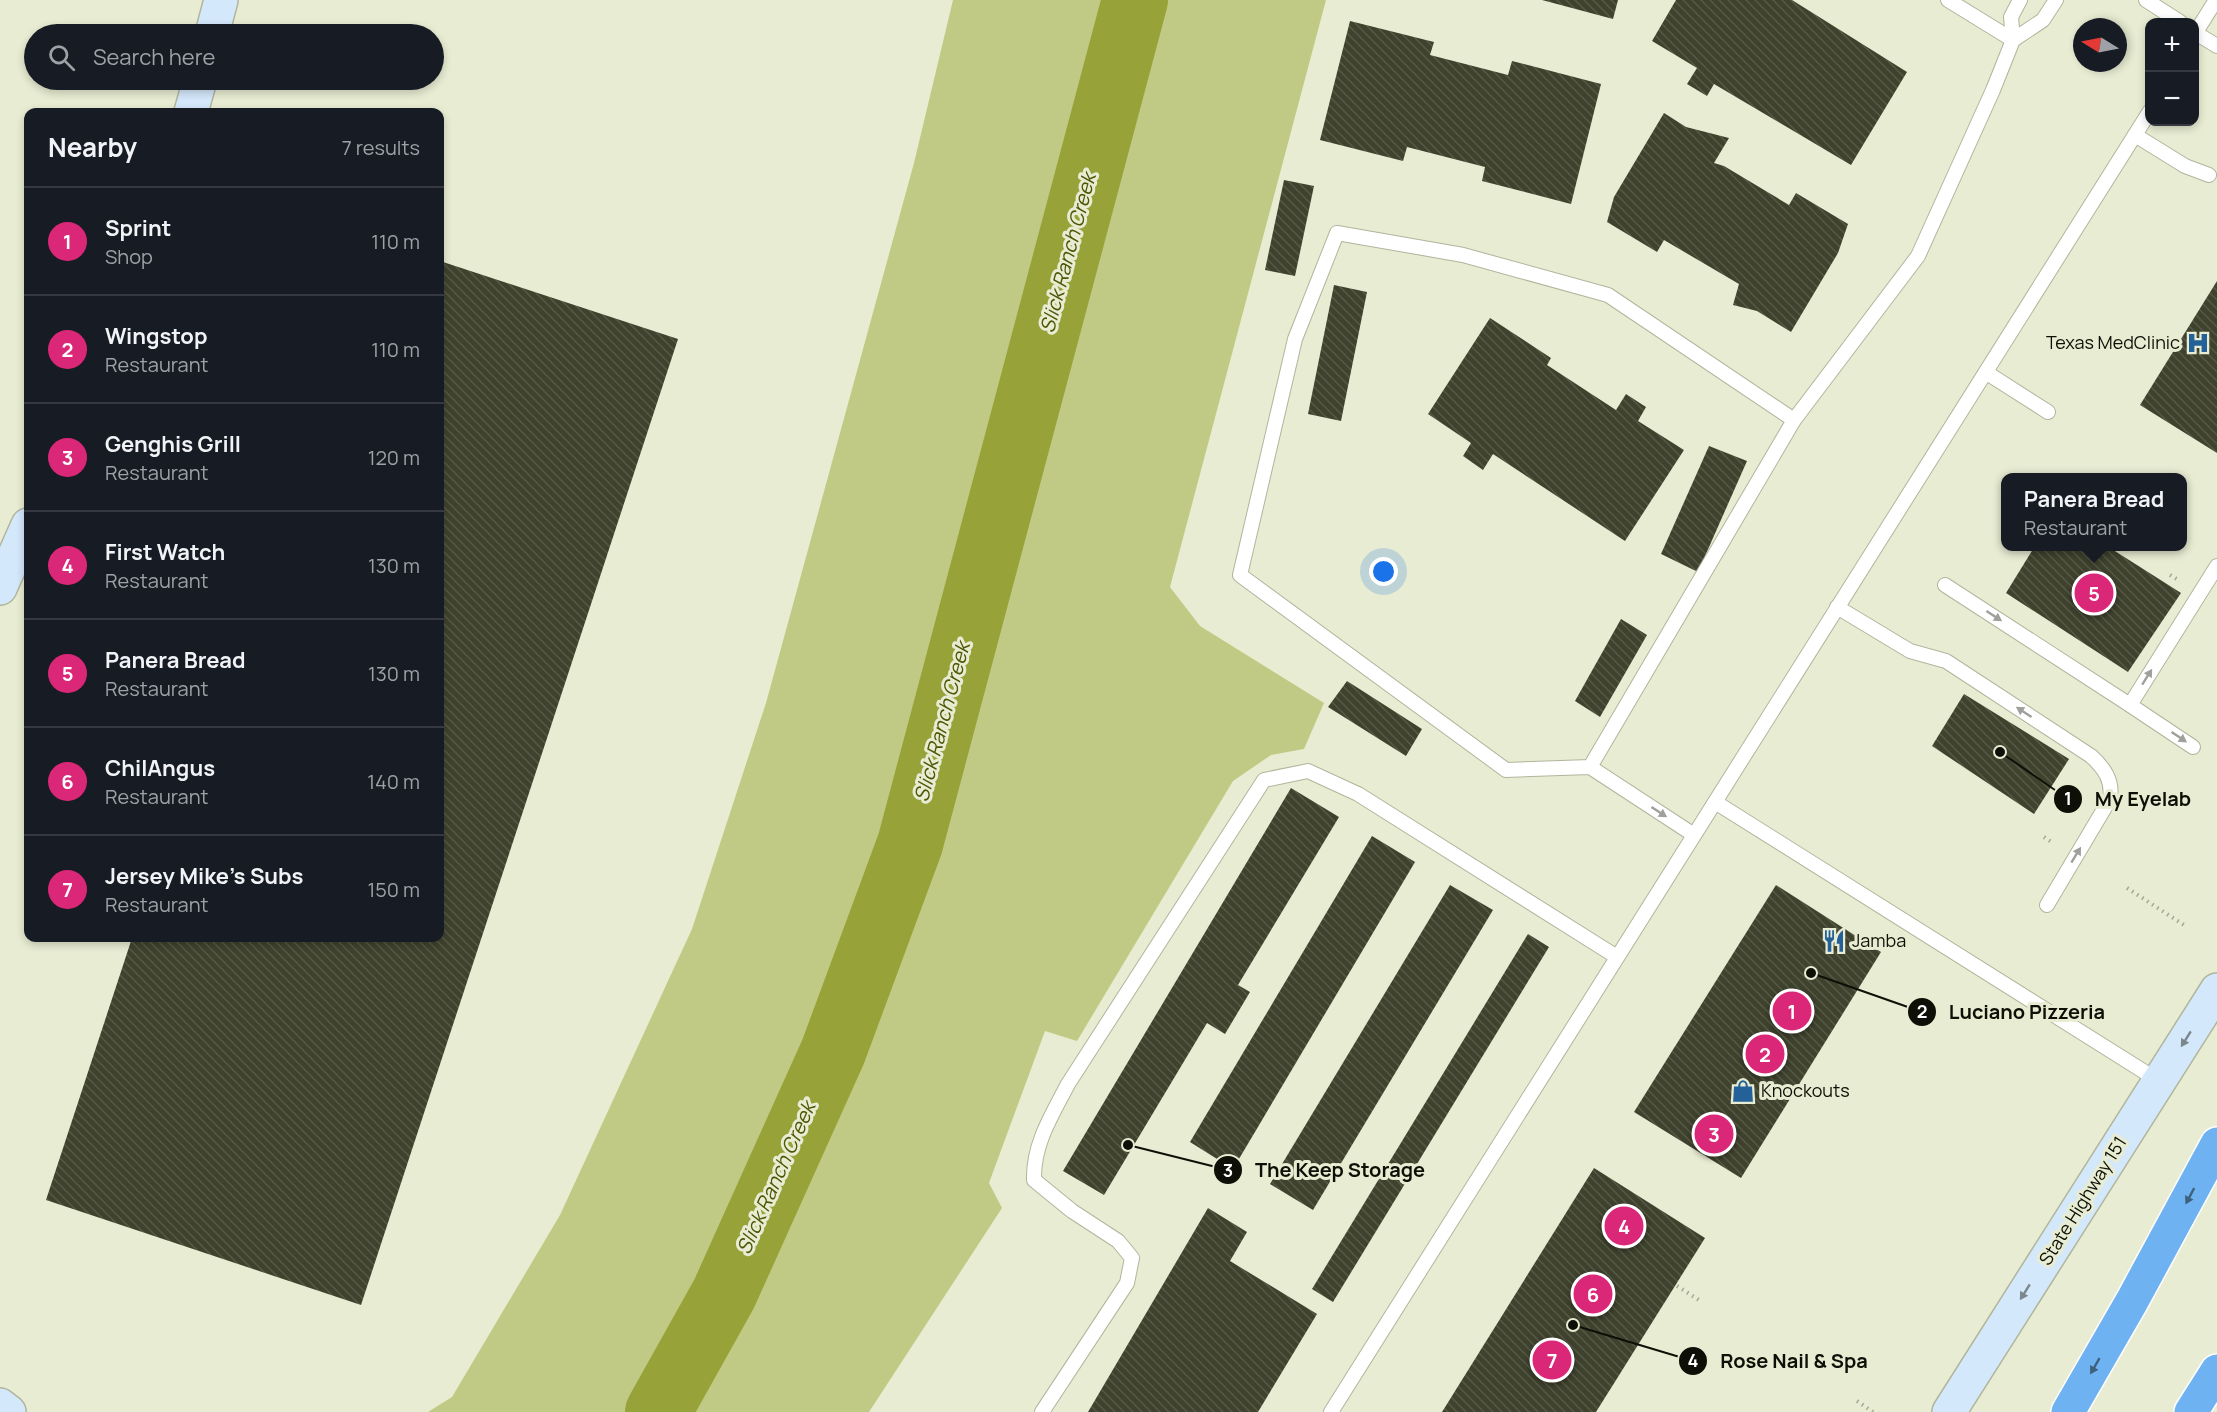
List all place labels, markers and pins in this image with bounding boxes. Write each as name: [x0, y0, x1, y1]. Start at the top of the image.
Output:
place label: Texas MedClinic: [2046, 330, 2180, 354]
hospital icon: Texas MedClinic: [2185, 330, 2211, 356]
pin: 5: [2074, 570, 2114, 616]
callout: My Eyelab: [2053, 780, 2204, 818]
restaurant icon: Jamba: [1821, 928, 1847, 954]
place label: Jamba: [1852, 928, 1906, 952]
pin: 1: [1772, 988, 1812, 1034]
callout: Luciano Pizzeria: [1907, 993, 2117, 1031]
pin: 2: [1746, 1032, 1784, 1076]
shop icon: Knockouts: [1730, 1078, 1756, 1104]
place label: Knockouts: [1761, 1078, 1850, 1102]
pin: 3: [1694, 1112, 1734, 1156]
callout: The Keep Storage: [1213, 1151, 1437, 1189]
pin: 4: [1604, 1204, 1644, 1248]
pin: 6: [1574, 1272, 1612, 1316]
pin: 7: [1532, 1338, 1572, 1382]
callout: Rose Nail & Spa: [1678, 1342, 1879, 1380]

